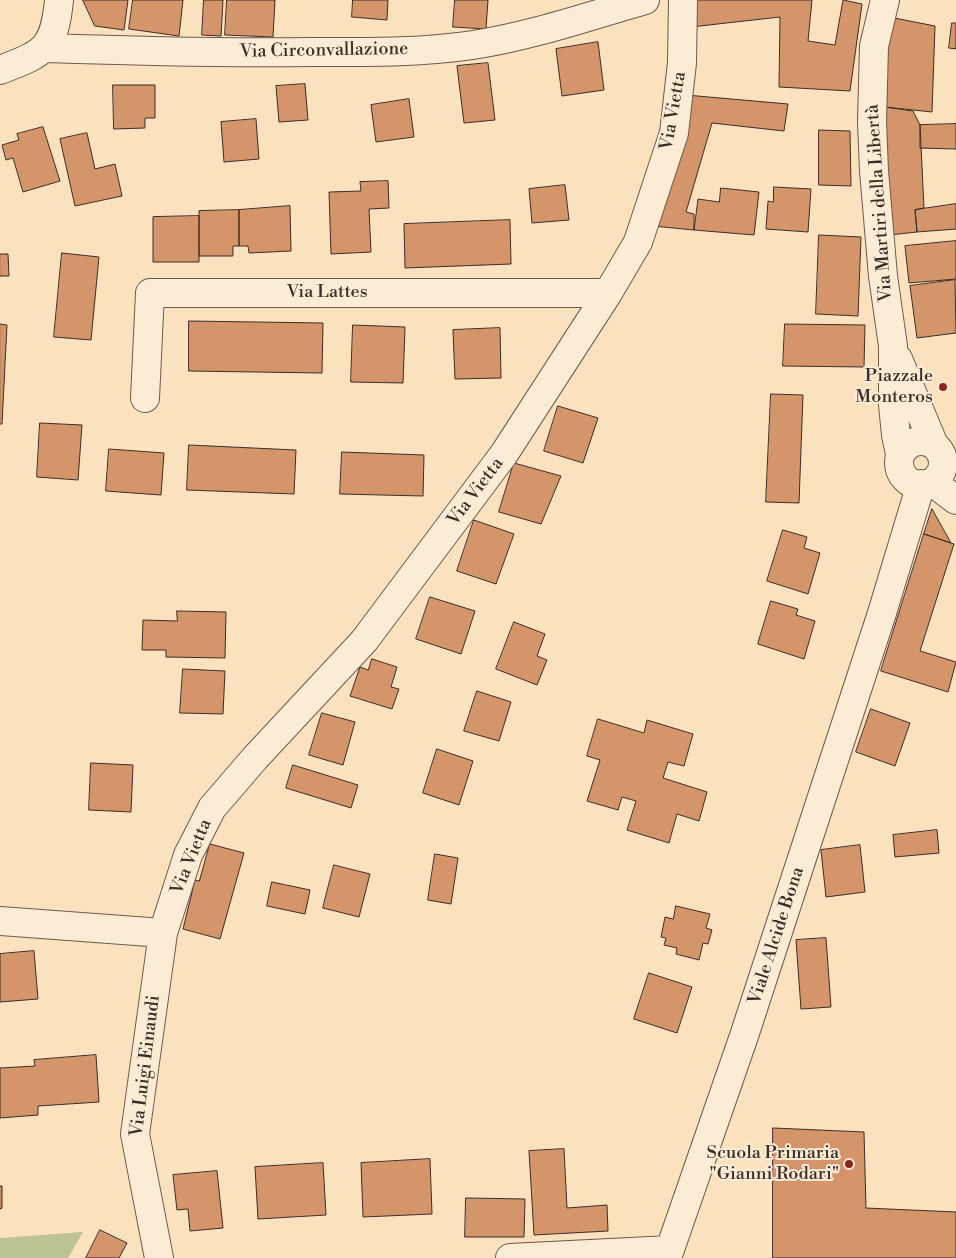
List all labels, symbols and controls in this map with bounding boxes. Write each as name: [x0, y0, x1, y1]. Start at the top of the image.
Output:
street label: Via Circonvallazione: [240, 39, 408, 63]
street label: Via Vietta: [656, 70, 692, 152]
street label: Via Martiri della Libertà: [862, 103, 898, 303]
street label: Via Lattes: [286, 282, 368, 304]
place label: Piazzale Monteros: [855, 366, 933, 408]
marker: Piazzale Monteros: [937, 381, 949, 393]
street label: Via Vietta: [443, 454, 509, 530]
street label: Via Vietta: [167, 816, 217, 898]
street label: Viale Alcide Bona: [745, 864, 809, 1008]
street label: Via Luigi Einaudi: [127, 994, 165, 1138]
place label: Scuola Primaria "Gianni Rodari": [707, 1143, 839, 1186]
marker: Scuola Primaria "Gianni Rodari": [843, 1158, 855, 1170]

